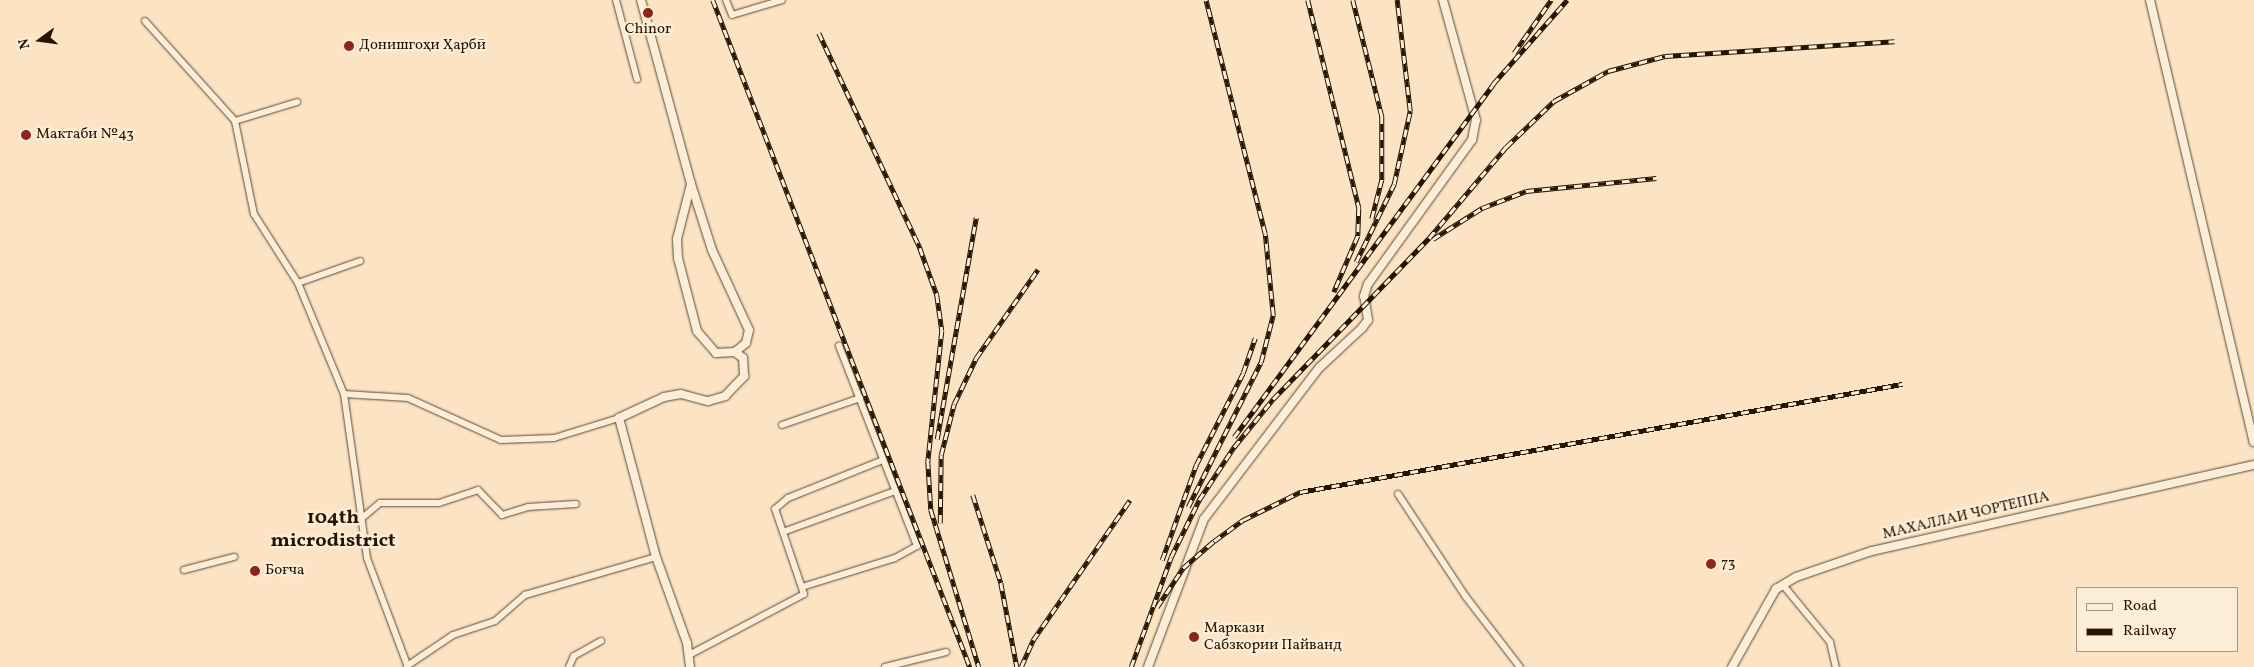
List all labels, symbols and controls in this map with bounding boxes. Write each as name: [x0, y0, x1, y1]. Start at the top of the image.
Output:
marker: Chinor: [642, 7, 654, 19]
north arrow: [15, 15, 65, 65]
place label: Chinor: [625, 21, 671, 39]
text: N: [15, 37, 35, 51]
place label: Донишгоҳи Ҳарбӣ: [359, 37, 486, 55]
marker: Донишгоҳи Ҳарбӣ: [343, 40, 355, 52]
place label: Мактаби №43: [36, 126, 134, 144]
marker: Мактаби №43: [20, 129, 32, 141]
street label: МАХАЛЛАИ ЧОРТЕППА: [1881, 488, 2051, 544]
district label: 104th microdistrict: [270, 507, 396, 554]
place label: 73: [1721, 555, 1736, 573]
marker: 73: [1705, 558, 1717, 570]
place label: Боғча: [265, 562, 304, 580]
marker: Боғча: [249, 565, 261, 577]
legend: [2076, 587, 2239, 652]
text: Road: [2123, 596, 2157, 617]
place label: Маркази Сабзкории Пайванд: [1204, 619, 1342, 654]
text: Railway: [2123, 621, 2176, 642]
marker: Маркази Сабзкории Пайванд: [1188, 631, 1200, 643]

